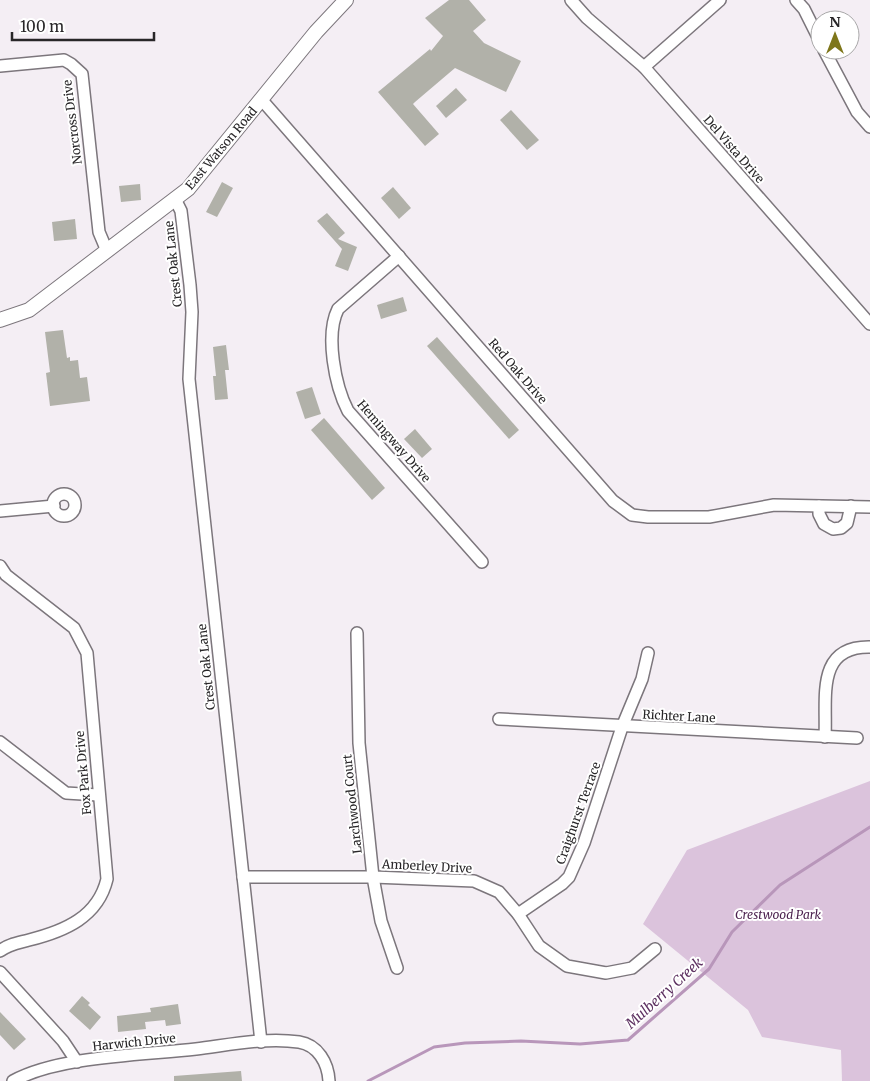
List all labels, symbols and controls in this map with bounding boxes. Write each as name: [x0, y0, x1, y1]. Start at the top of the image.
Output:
scale bar: [12, 10, 155, 42]
north arrow: [810, 10, 860, 60]
text: N: [829, 13, 841, 31]
text: 100 m: [20, 17, 64, 36]
street label: Norcross Drive: [59, 79, 85, 165]
street label: East Watson Road: [182, 104, 260, 192]
street label: Del Vista Drive: [700, 112, 768, 186]
street label: Crest Oak Lane: [161, 220, 185, 308]
street label: Red Oak Drive: [486, 335, 550, 407]
street label: Hemingway Drive: [354, 397, 434, 485]
street label: Crest Oak Lane: [194, 623, 218, 711]
street label: Richter Lane: [642, 707, 716, 725]
street label: Fox Park Drive: [72, 730, 94, 816]
street label: Larchwood Court: [339, 753, 365, 854]
street label: Craighurst Terrace: [553, 760, 603, 866]
street label: Amberley Drive: [381, 856, 472, 876]
park label: Crestwood Park: [735, 907, 821, 922]
water label: Mulberry Creek: [621, 953, 707, 1033]
street label: Harwich Drive: [92, 1030, 176, 1054]

